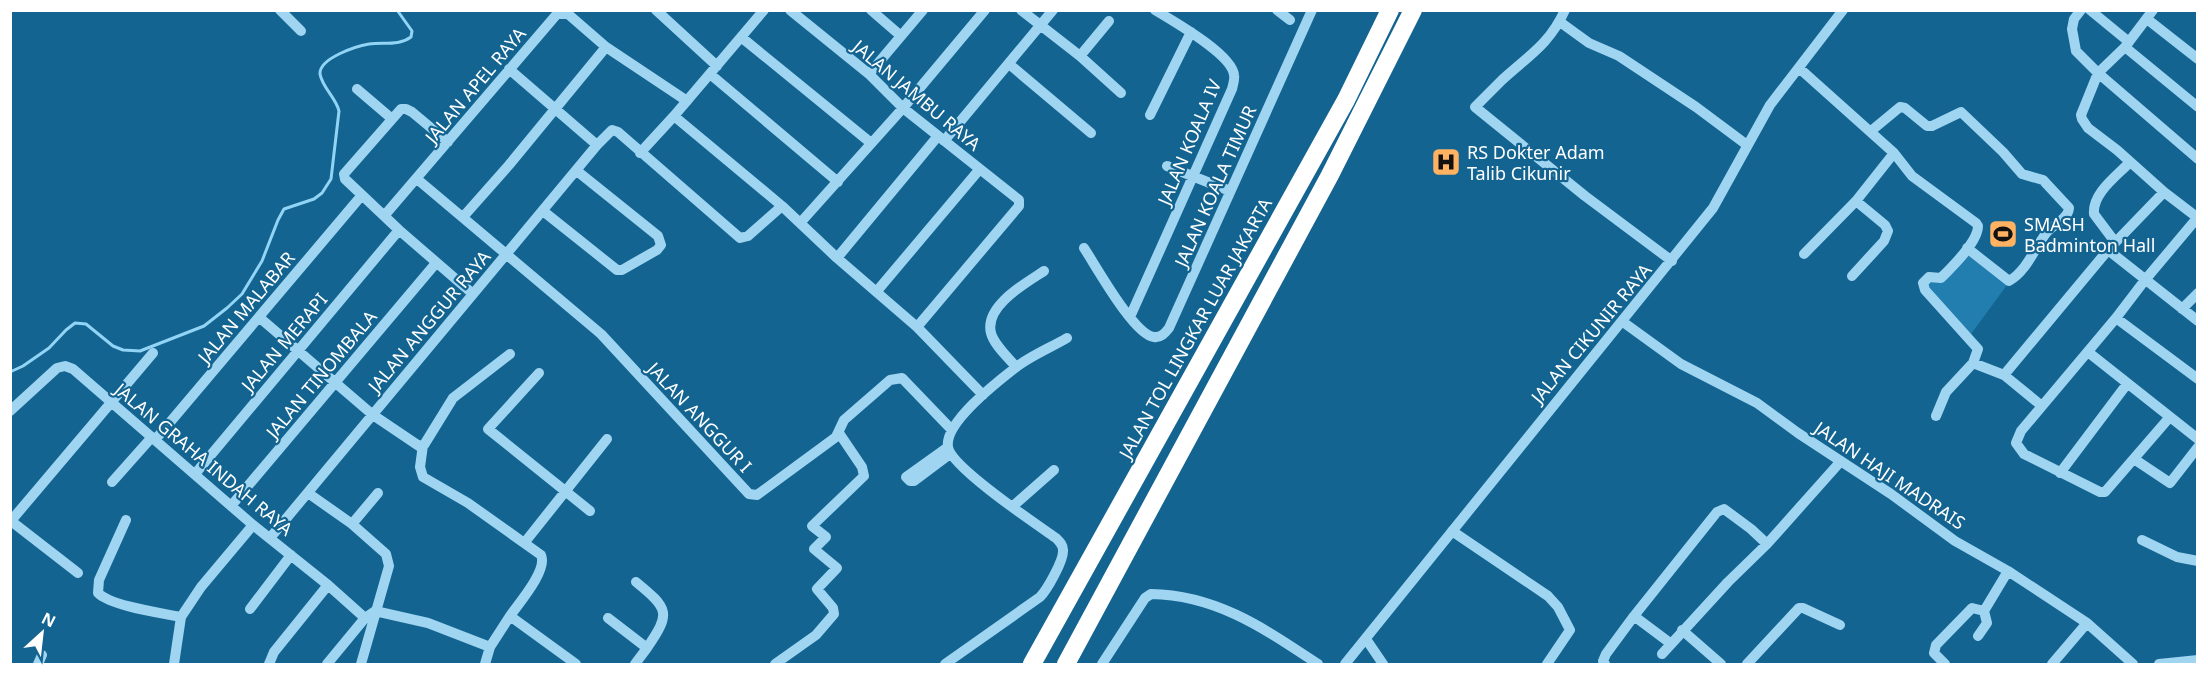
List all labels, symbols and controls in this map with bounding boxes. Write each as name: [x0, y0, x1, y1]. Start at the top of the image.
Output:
street label: JALAN APEL RAYA: [418, 22, 531, 150]
street label: JALAN JAMBU RAYA: [846, 33, 986, 156]
street label: JALAN KOALA IV: [1151, 75, 1226, 210]
street label: JALAN KOALA TIMUR: [1168, 102, 1261, 272]
place label: RS Dokter Adam Talib Cikunir: [1467, 140, 1605, 185]
hospital icon: RS Dokter Adam Talib Cikunir: [1430, 146, 1462, 178]
street label: JALAN TOL LINGKAR LUAR JAKARTA: [1112, 193, 1277, 464]
place label: SMASH Badminton Hall: [2024, 212, 2155, 257]
sports icon: SMASH Badminton Hall: [1987, 218, 2019, 250]
street label: JALAN ANGGUR RAYA: [361, 245, 496, 399]
street label: JALAN MALABAR: [191, 246, 300, 369]
street label: JALAN CIKUNIR RAYA: [1524, 258, 1657, 409]
street label: JALAN MERAPI: [234, 288, 332, 398]
street label: JALAN TINOMBALA: [259, 305, 382, 445]
street label: JALAN ANGGUR I: [641, 355, 757, 477]
street label: JALAN GRAHA INDAH RAYA: [108, 376, 298, 541]
street label: JALAN HAJI MADRAIS: [1808, 415, 1970, 534]
north arrow: [12, 603, 72, 663]
text: N: [38, 607, 60, 632]

